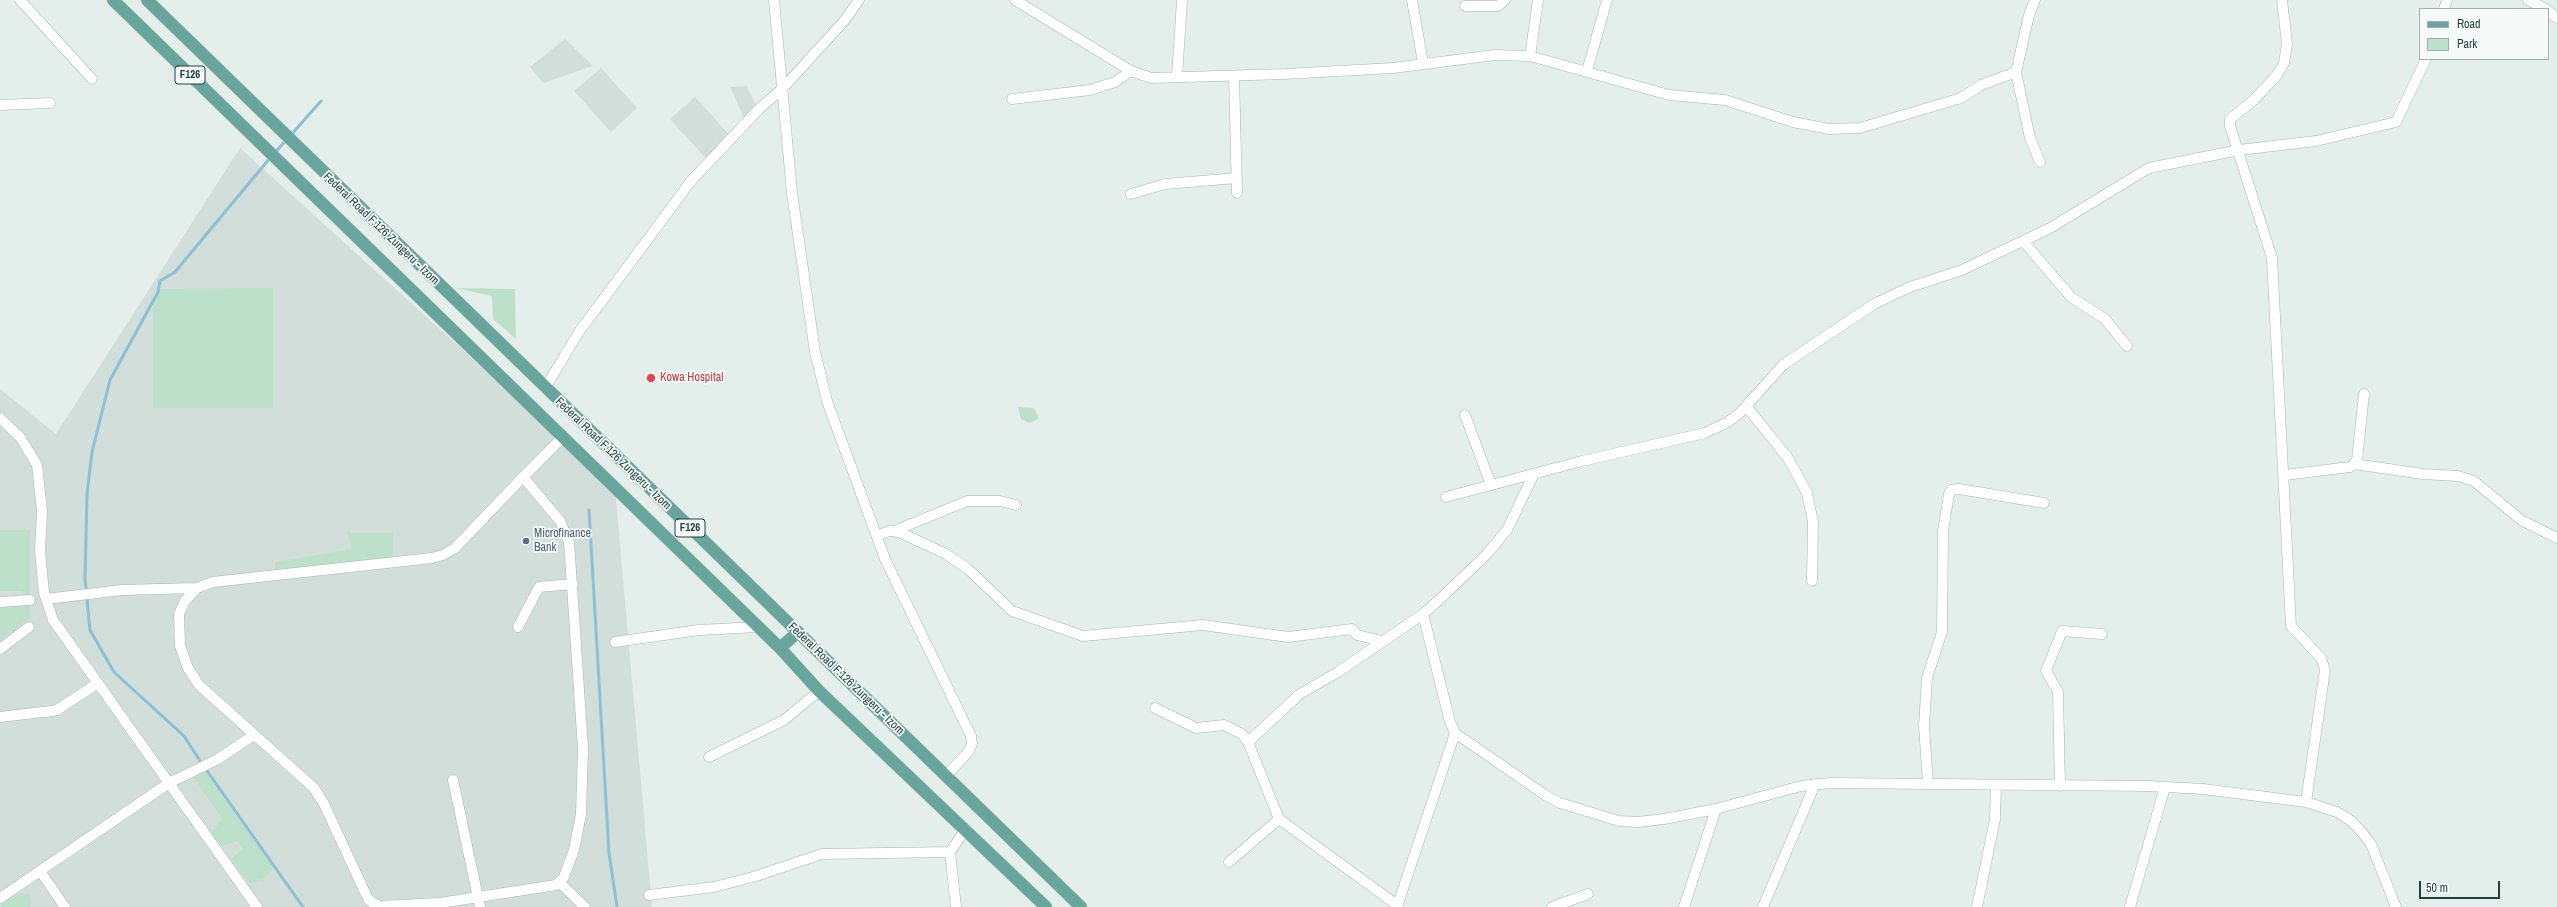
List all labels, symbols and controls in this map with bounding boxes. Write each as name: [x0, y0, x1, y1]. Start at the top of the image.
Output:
legend: [2419, 8, 2549, 60]
text: Road: [2457, 16, 2481, 32]
text: Park: [2457, 36, 2477, 52]
road number: F126: [175, 66, 205, 84]
street label: Federal Road F.126 Zungeru - Izom: [320, 170, 442, 288]
place label: Kowa Hospital: [660, 371, 723, 385]
marker: Kowa Hospital: [645, 372, 657, 384]
street label: Federal Road F.126 Zungeru - Izom: [552, 395, 674, 513]
road number: F126: [675, 519, 705, 537]
place label: Microfinance Bank: [534, 527, 591, 555]
marker: Microfinance Bank: [521, 536, 531, 546]
street label: Federal Road F.126 Zungeru - Izom: [785, 620, 907, 738]
scale bar: [2421, 873, 2502, 899]
text: 50 m: [2426, 880, 2448, 896]

